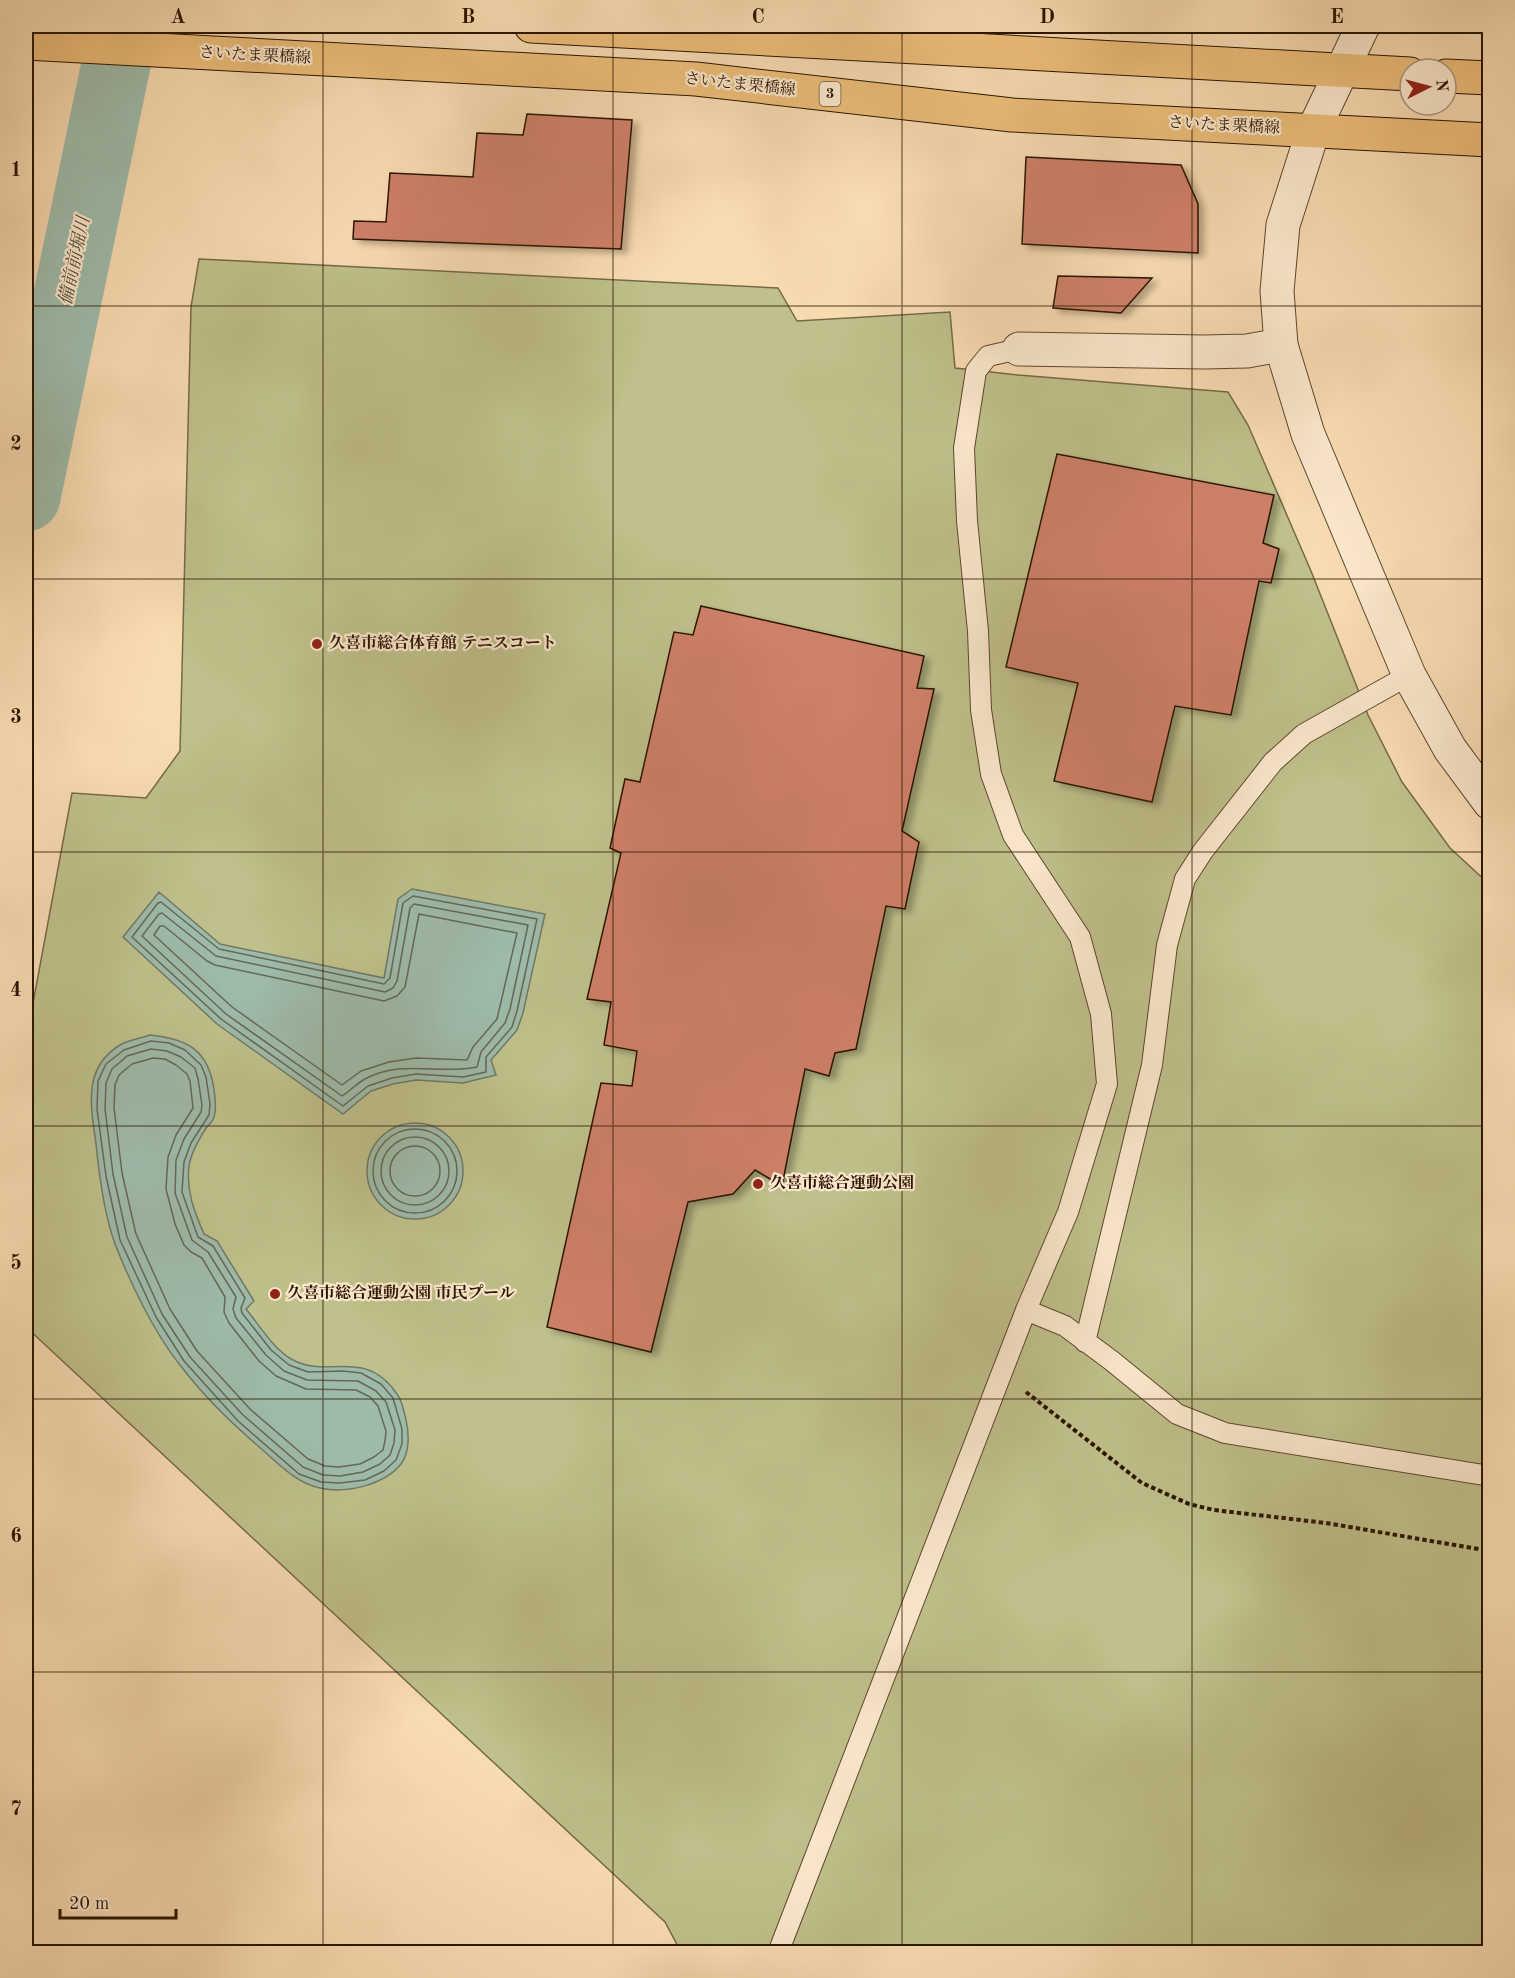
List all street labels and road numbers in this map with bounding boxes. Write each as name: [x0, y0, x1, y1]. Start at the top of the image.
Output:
street label: さいたま栗橋線: [199, 43, 311, 67]
street label: さいたま栗橋線: [683, 69, 797, 99]
road number: 3: [820, 82, 840, 106]
street label: さいたま栗橋線: [1168, 113, 1280, 137]

